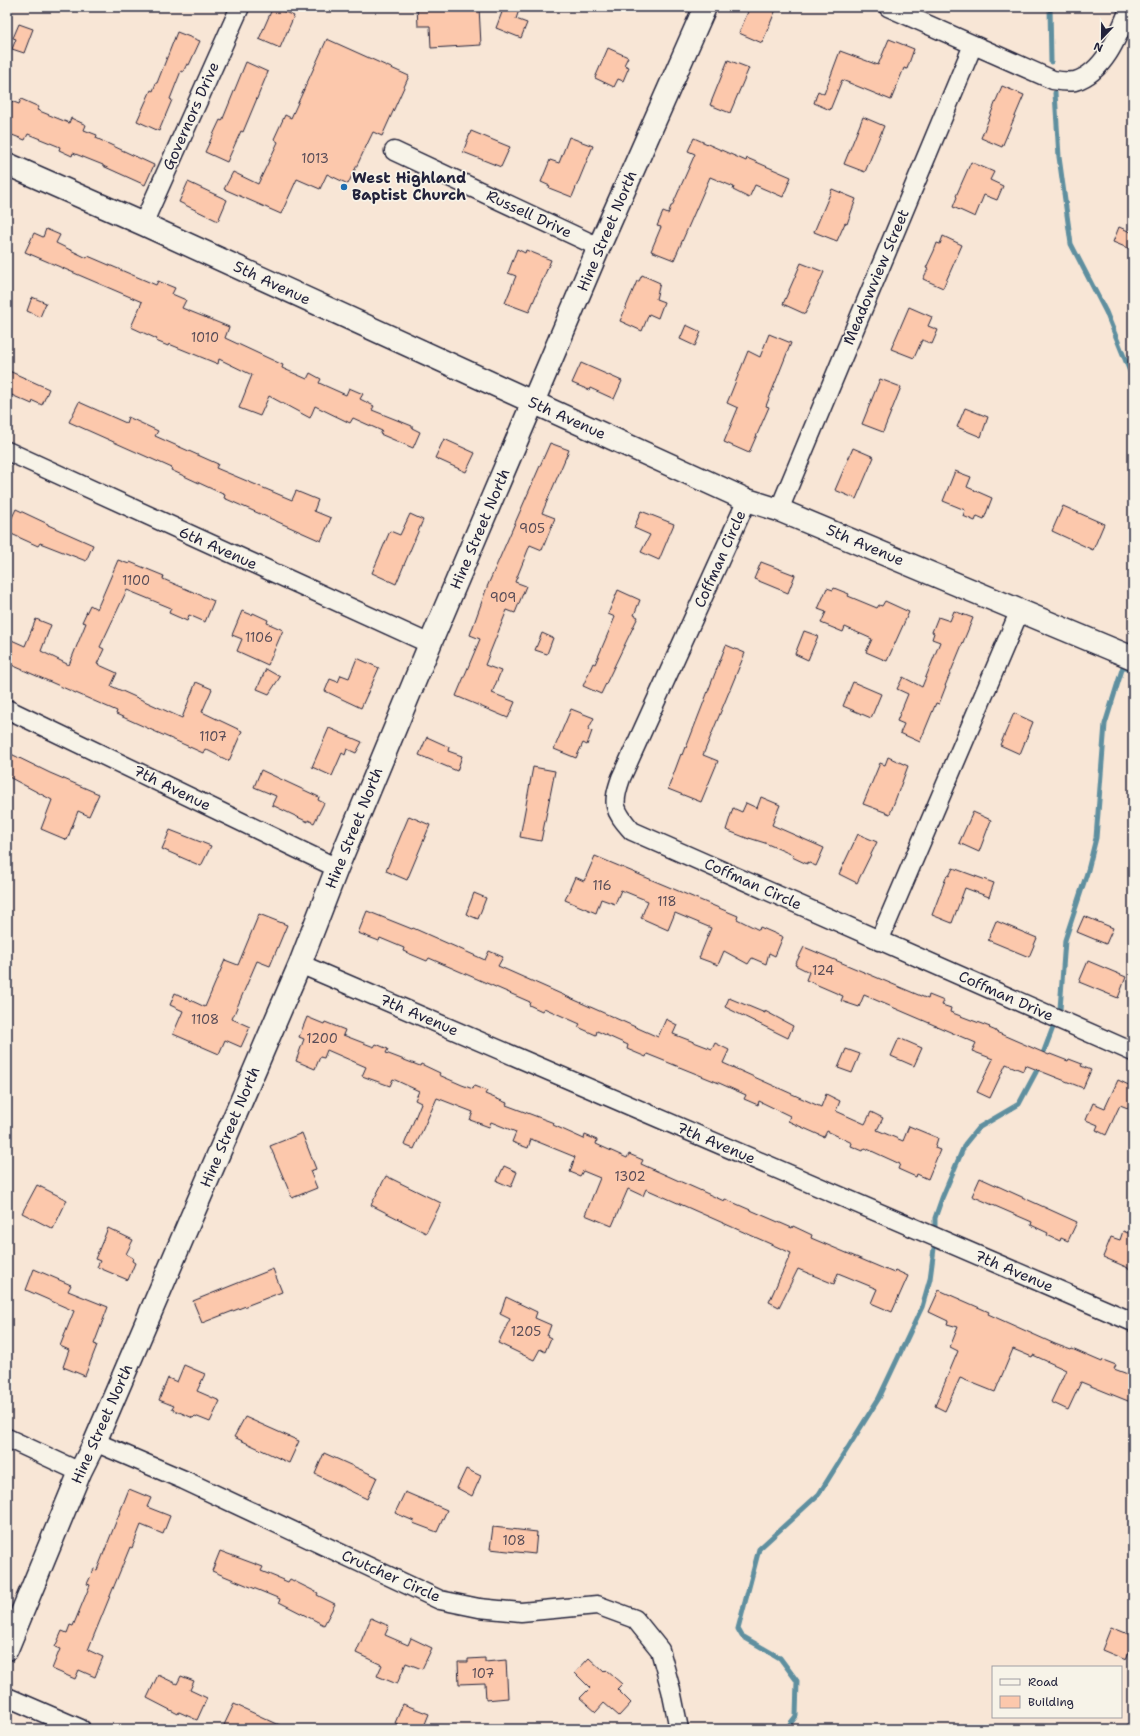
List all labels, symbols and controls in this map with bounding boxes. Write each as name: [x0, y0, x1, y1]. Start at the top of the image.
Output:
north arrow: [1082, 18, 1122, 58]
text: N: [1091, 38, 1105, 55]
street label: Governors Drive: [158, 59, 224, 173]
house number: 1013: [301, 150, 329, 167]
place label: West Highland Baptist Church: [352, 168, 466, 205]
street label: Hine Street North: [573, 168, 641, 294]
marker: West Highland Baptist Church: [339, 182, 349, 192]
street label: Russell Drive: [483, 185, 575, 243]
street label: Meadowview Street: [838, 206, 914, 348]
street label: 5th Avenue: [230, 256, 314, 310]
house number: 1010: [191, 329, 219, 346]
street label: 5th Avenue: [525, 392, 609, 444]
street label: Hine Street North: [446, 466, 514, 592]
street label: Coffman Circle: [690, 507, 750, 611]
house number: 905: [519, 520, 545, 537]
street label: 5th Avenue: [823, 520, 907, 570]
street label: 6th Avenue: [176, 522, 260, 574]
house number: 1100: [122, 572, 150, 589]
house number: 909: [490, 589, 516, 606]
house number: 1106: [245, 629, 273, 646]
house number: 1107: [199, 728, 227, 745]
street label: 7th Avenue: [130, 761, 214, 815]
street label: Hine Street North: [321, 764, 387, 892]
street label: Coffman Circle: [701, 854, 805, 914]
house number: 116: [592, 877, 612, 894]
house number: 118: [657, 893, 677, 910]
house number: 124: [812, 962, 834, 979]
street label: Coffman Drive: [955, 966, 1057, 1026]
street label: 7th Avenue: [376, 989, 462, 1041]
house number: 1108: [191, 1011, 219, 1028]
house number: 1200: [306, 1030, 338, 1047]
street label: Hine Street North: [196, 1064, 264, 1190]
street label: 7th Avenue: [673, 1117, 759, 1169]
house number: 1302: [614, 1168, 646, 1185]
street label: 7th Avenue: [971, 1245, 1057, 1297]
house number: 1205: [511, 1323, 541, 1340]
street label: Hine Street North: [67, 1361, 137, 1487]
house number: 108: [502, 1532, 526, 1549]
street label: Crutcher Circle: [338, 1545, 444, 1607]
house number: 107: [472, 1665, 494, 1682]
legend: [992, 1666, 1122, 1718]
text: Road: [1028, 1674, 1059, 1690]
text: Building: [1028, 1694, 1074, 1710]

